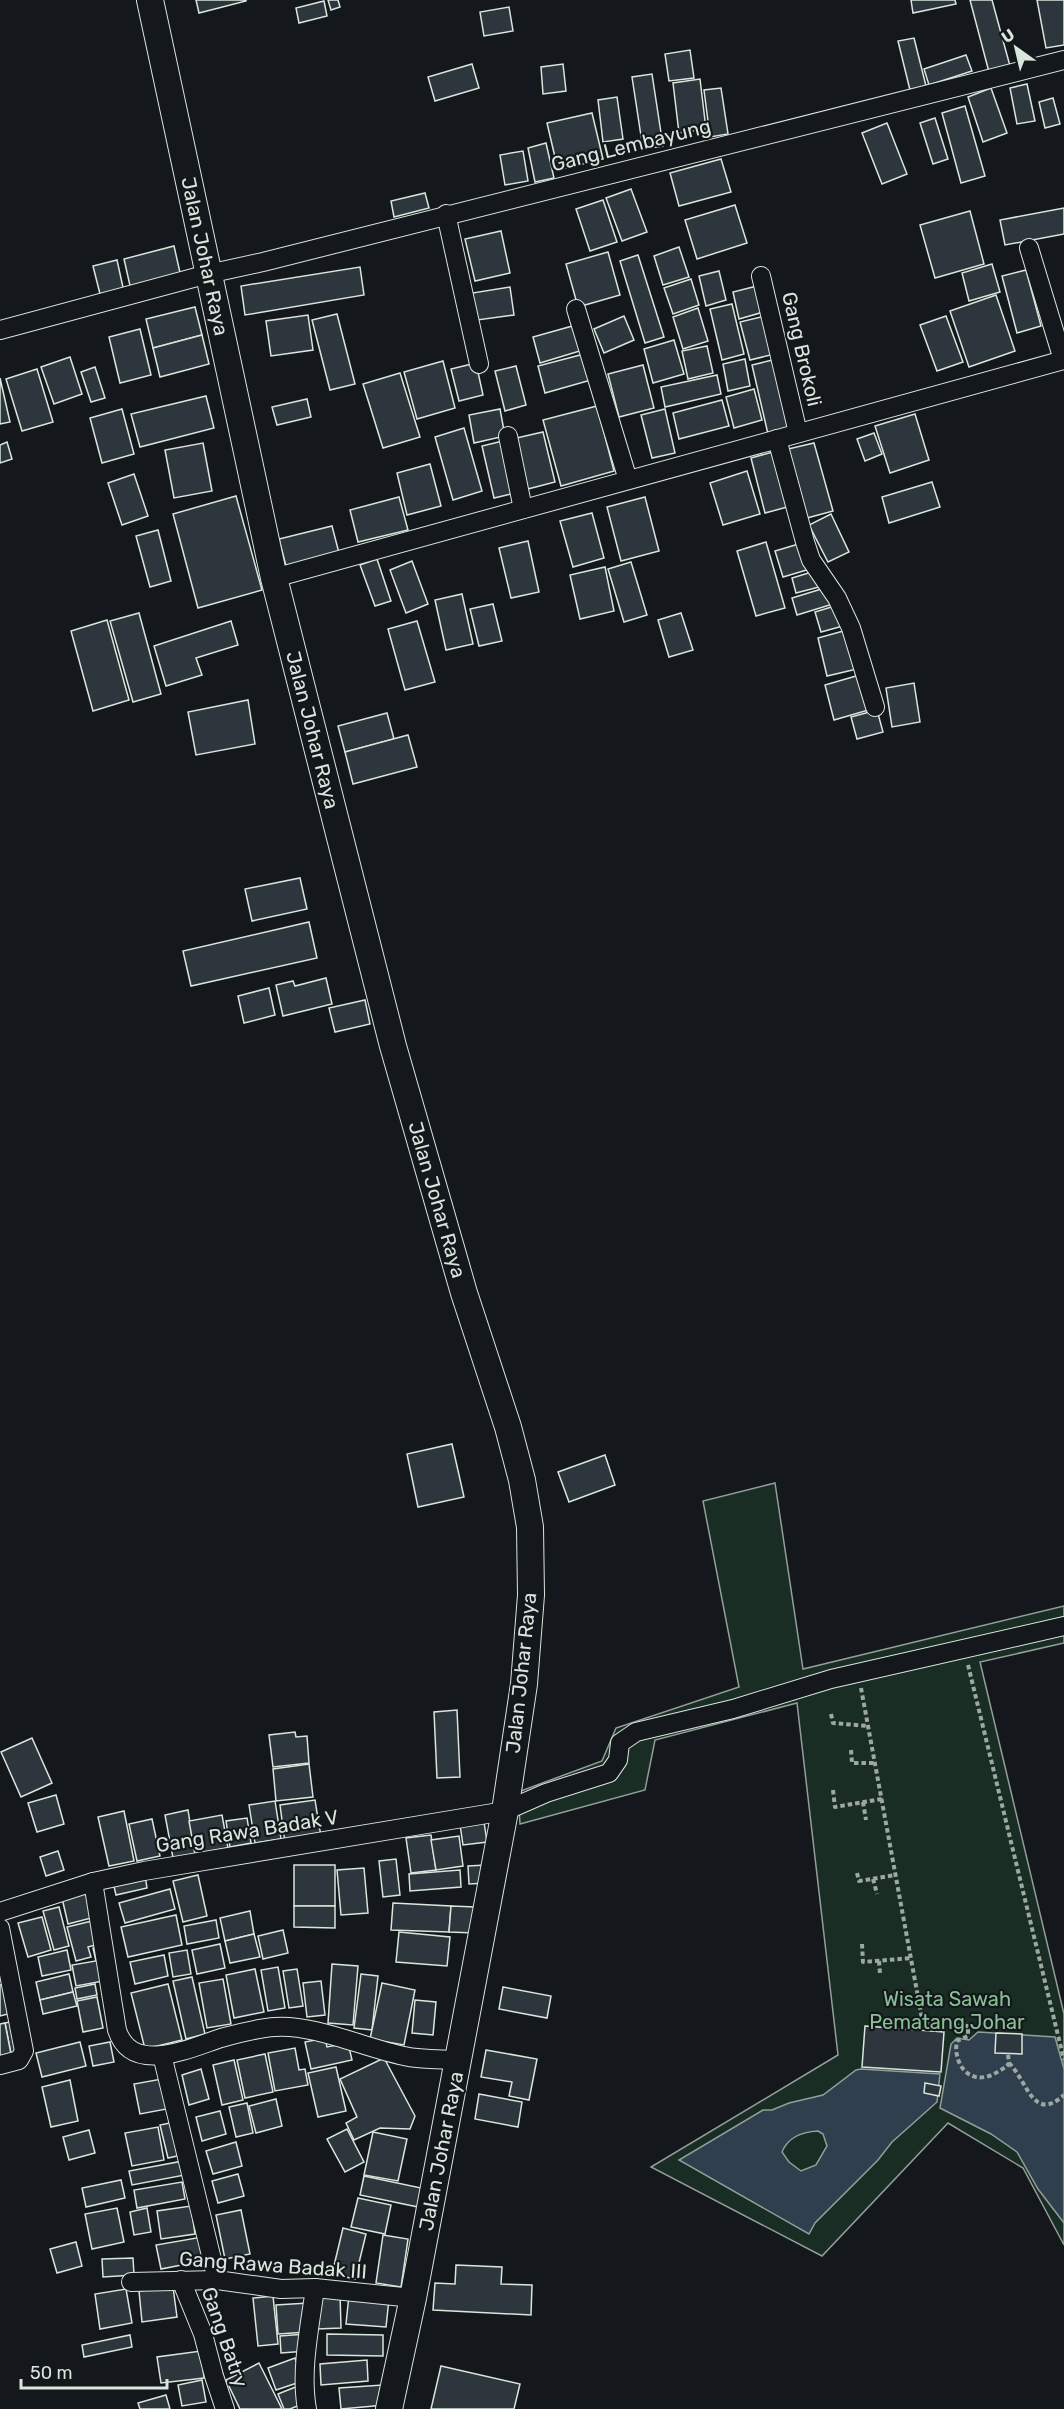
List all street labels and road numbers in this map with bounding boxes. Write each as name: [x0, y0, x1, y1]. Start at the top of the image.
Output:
street label: Gang Lembayung: [549, 114, 713, 176]
street label: Jalan Johar Raya: [176, 175, 234, 338]
street label: Gang Brokoli: [777, 289, 827, 409]
street label: Jalan Johar Raya: [281, 649, 344, 811]
street label: Jalan Johar Raya: [403, 1119, 471, 1281]
street label: Jalan Johar Raya: [501, 1591, 541, 1755]
street label: Gang Rawa Badak V: [154, 1805, 340, 1857]
street label: Jalan Johar Raya: [414, 2069, 468, 2233]
street label: Gang Rawa Badak III: [178, 2246, 368, 2284]
street label: Gang Batry: [197, 2284, 253, 2390]

